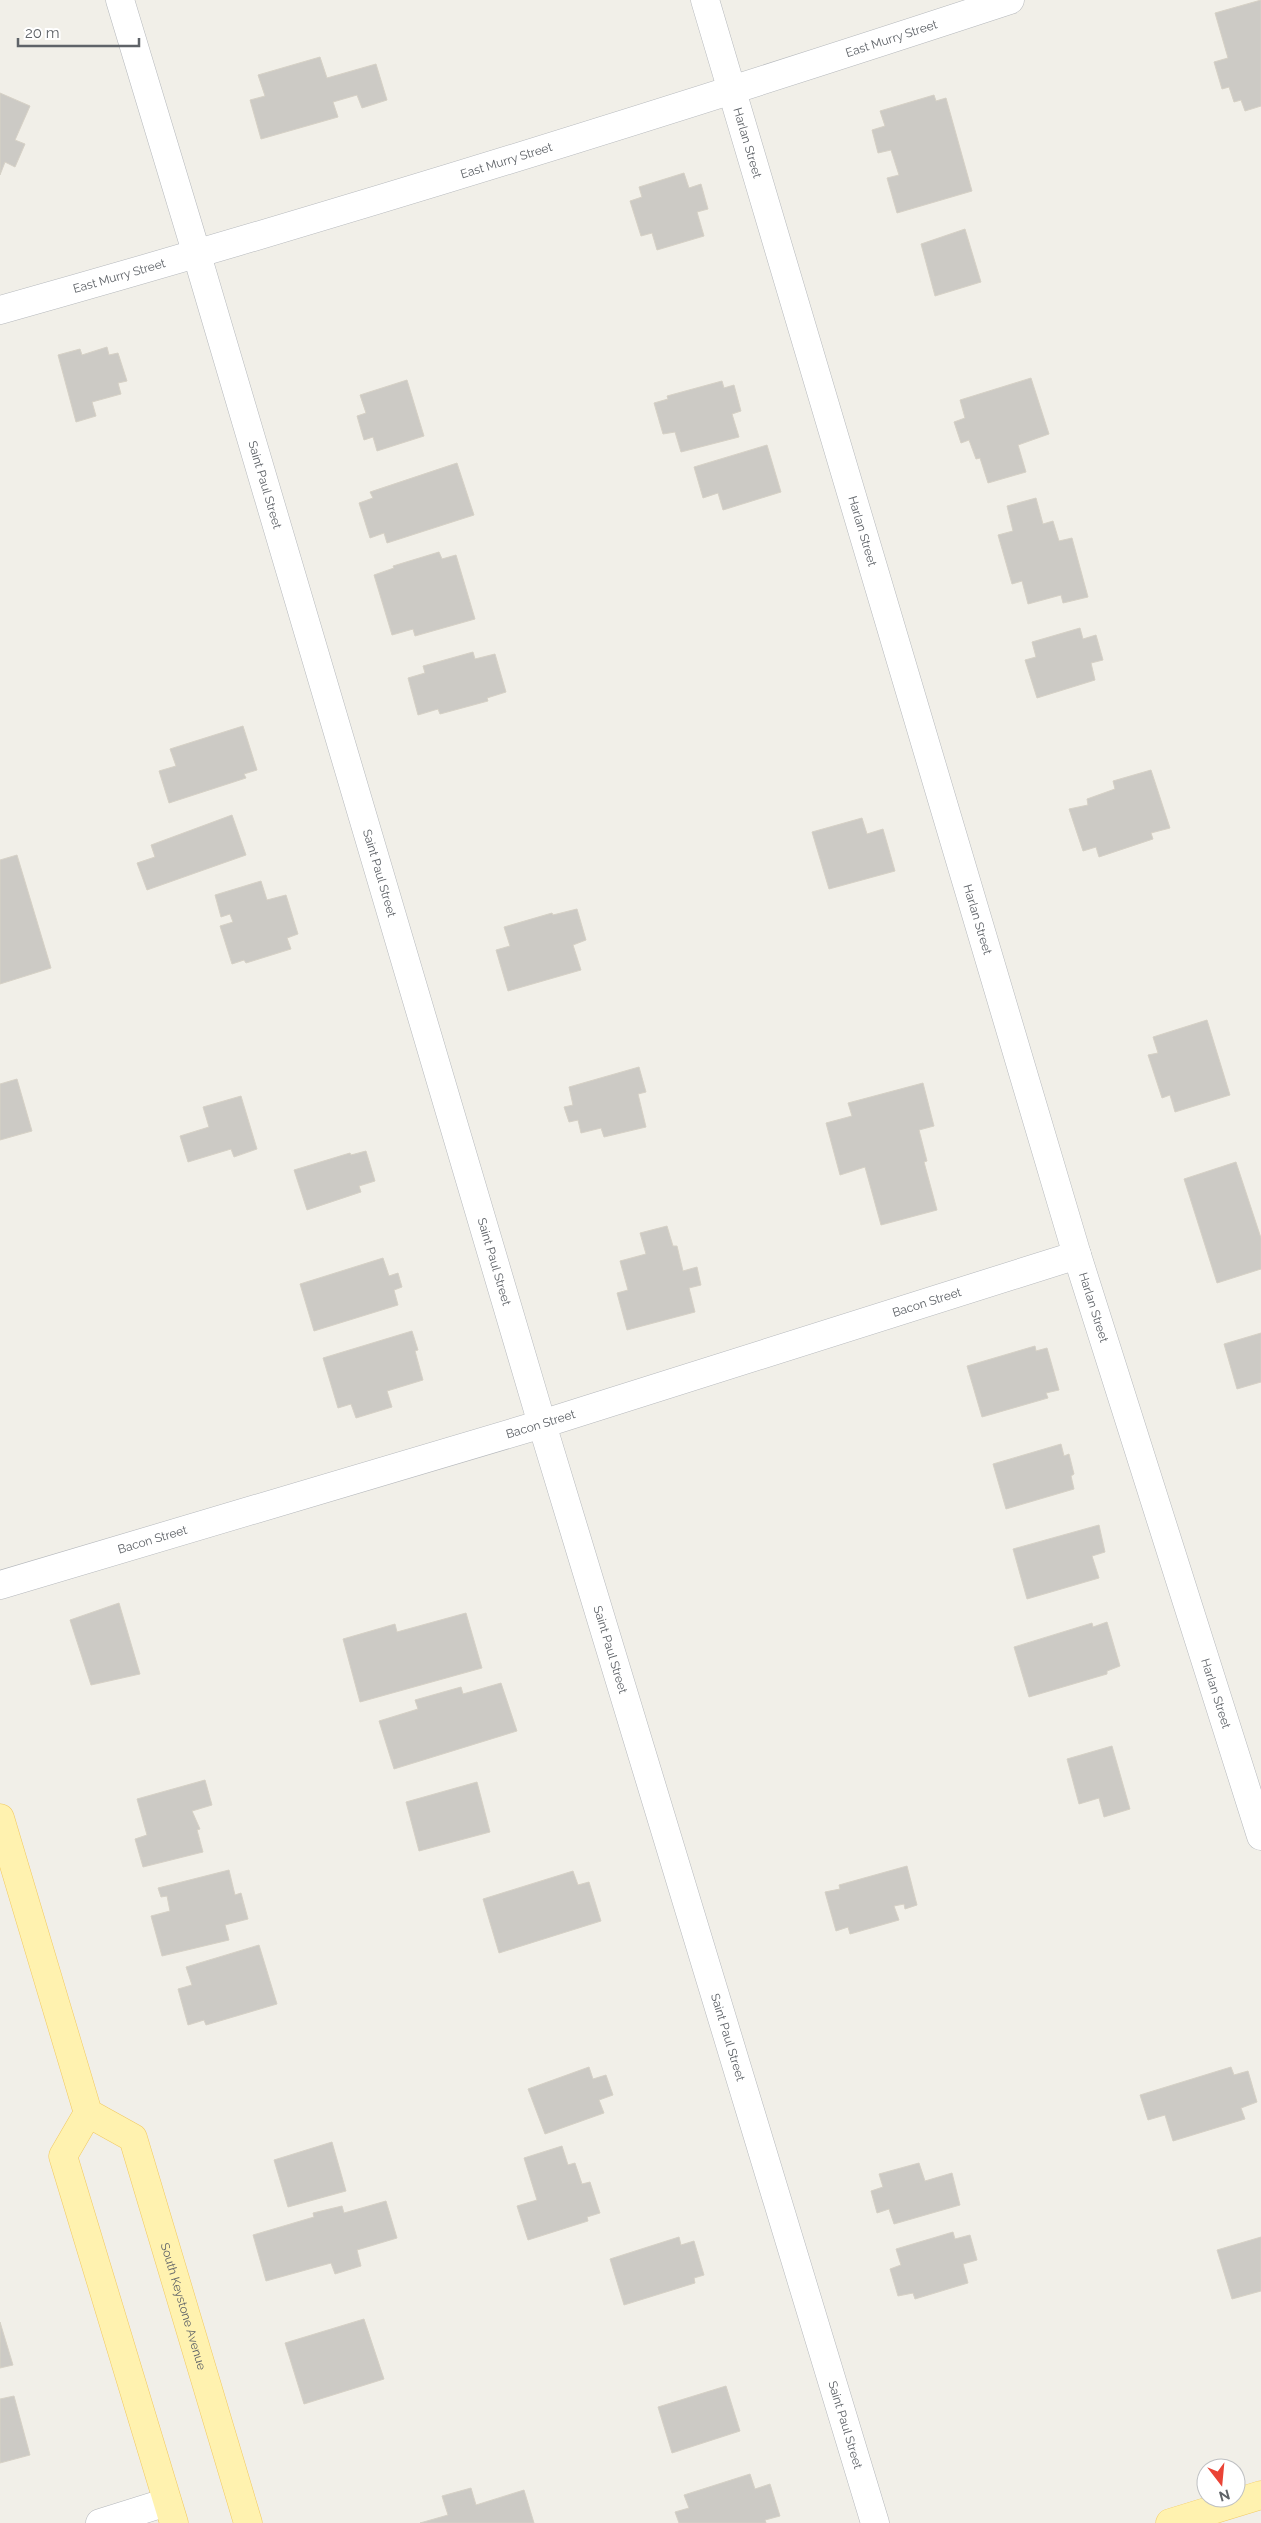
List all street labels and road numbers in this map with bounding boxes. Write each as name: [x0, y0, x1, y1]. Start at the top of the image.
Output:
street label: East Murry Street: [844, 17, 939, 60]
street label: Harlan Street: [730, 106, 764, 180]
street label: East Murry Street: [459, 140, 554, 181]
street label: East Murry Street: [72, 256, 167, 296]
street label: Saint Paul Street: [245, 439, 284, 530]
street label: Harlan Street: [845, 494, 879, 568]
street label: Saint Paul Street: [360, 828, 399, 919]
street label: Harlan Street: [960, 883, 995, 956]
street label: Saint Paul Street: [475, 1216, 514, 1307]
street label: Harlan Street: [1076, 1271, 1111, 1344]
street label: Bacon Street: [891, 1285, 963, 1320]
street label: Bacon Street: [504, 1407, 577, 1441]
street label: Bacon Street: [116, 1523, 189, 1557]
street label: Saint Paul Street: [590, 1604, 630, 1695]
street label: Harlan Street: [1198, 1657, 1234, 1730]
street label: Saint Paul Street: [708, 1992, 748, 2083]
street label: South Keystone Avenue: [158, 2241, 209, 2372]
street label: Saint Paul Street: [825, 2379, 865, 2470]

